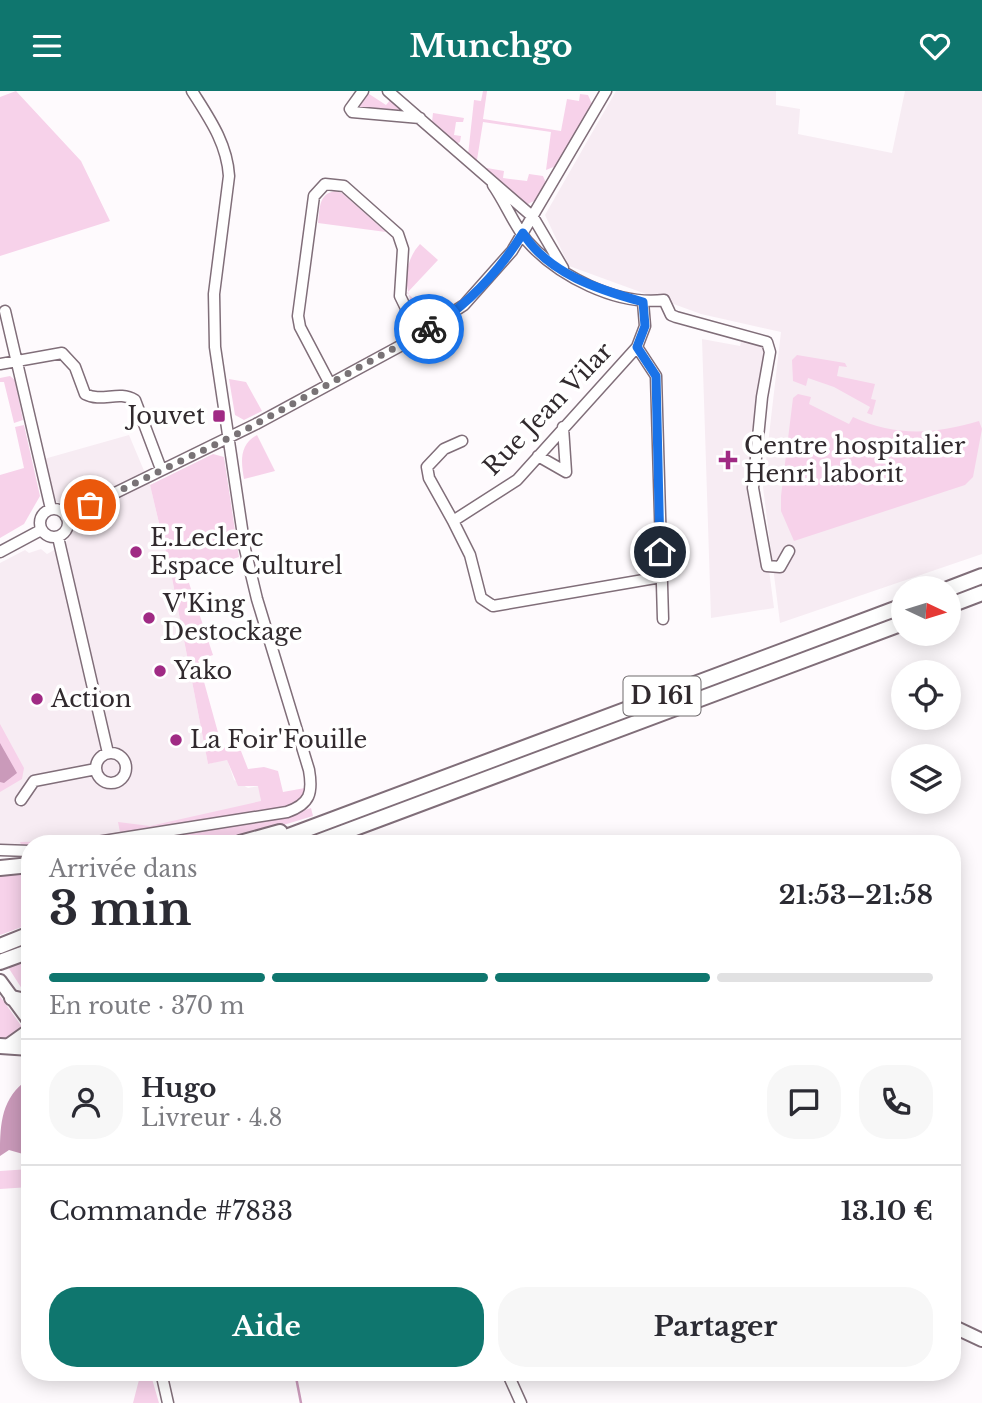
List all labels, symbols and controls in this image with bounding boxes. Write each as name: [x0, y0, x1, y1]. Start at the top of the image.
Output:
text: Munchgo: [409, 26, 573, 66]
icon: menu: [28, 27, 66, 65]
icon: heart: [916, 27, 954, 65]
courier: [394, 294, 464, 364]
icon: bike: [410, 310, 448, 348]
street label: Rue Jean Vilar: [477, 336, 619, 481]
place label: Jouvet: [124, 401, 205, 430]
marker: Jouvet: [211, 408, 227, 424]
place label: Centre hospitalier Henri laborit: [744, 431, 966, 488]
marker: Centre hospitalier Henri laborit: [718, 450, 738, 470]
pin: [60, 475, 120, 535]
icon: bag: [71, 486, 109, 524]
pin: [630, 522, 690, 582]
place label: E.Leclerc Espace Culturel: [150, 523, 343, 580]
icon: home: [641, 533, 679, 571]
marker: E.Leclerc Espace Culturel: [128, 544, 144, 560]
north arrow: [891, 576, 961, 646]
map controls: [891, 576, 961, 814]
place label: V'King Destockage: [162, 589, 303, 646]
marker: V'King Destockage: [141, 610, 157, 626]
place label: Yako: [173, 656, 232, 685]
button: locate: [891, 660, 961, 730]
marker: Yako: [152, 663, 168, 679]
road number: D 161: [624, 677, 700, 715]
place label: Action: [50, 684, 132, 713]
marker: Action: [29, 691, 45, 707]
place label: La Foir'Fouille: [190, 725, 367, 754]
marker: La Foir'Fouille: [168, 732, 184, 748]
button: layers: [891, 744, 961, 814]
text: Arrivée dans: [49, 855, 197, 883]
text: 21:53–21:58: [779, 879, 933, 911]
text: 3 min: [49, 880, 191, 937]
text: En route · 370 m: [49, 992, 244, 1020]
button: person: [49, 1065, 123, 1139]
button: chat: [767, 1065, 841, 1139]
button: phone: [859, 1065, 933, 1139]
text: Hugo: [141, 1072, 216, 1104]
text: Livreur · 4.8: [141, 1104, 282, 1132]
text: Commande #7833: [49, 1195, 293, 1227]
text: 13.10 €: [841, 1195, 933, 1227]
button: Aide: [49, 1287, 484, 1367]
button: Partager: [498, 1287, 933, 1367]

